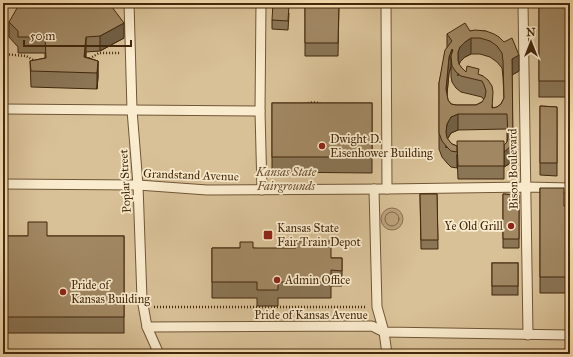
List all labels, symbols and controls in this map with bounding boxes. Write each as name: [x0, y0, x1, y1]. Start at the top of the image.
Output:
scale bar: [24, 22, 131, 48]
north arrow: [511, 22, 551, 62]
text: N: [526, 26, 536, 39]
text: 50 m: [30, 29, 55, 43]
street label: Bison Boulevard: [505, 129, 521, 209]
place label: Dwight D. Eisenhower Building: [330, 132, 433, 161]
marker: Dwight D. Eisenhower Building: [317, 141, 327, 151]
street label: Poplar Street: [116, 148, 134, 213]
park label: Kansas State Fairgrounds: [255, 165, 317, 193]
street label: Grandstand Avenue: [143, 166, 239, 184]
place label: Ye Old Grill: [445, 219, 504, 233]
place label: Kansas State Fair Train Depot: [277, 221, 362, 249]
marker: Ye Old Grill: [506, 221, 516, 231]
marker: Kansas State Fair Train Depot: [262, 229, 274, 241]
place label: Admin Office: [284, 273, 350, 287]
marker: Admin Office: [272, 275, 282, 285]
place label: Pride of Kansas Building: [71, 278, 150, 307]
marker: Pride of Kansas Building: [58, 287, 68, 297]
street label: Pride of Kansas Avenue: [254, 308, 368, 322]

